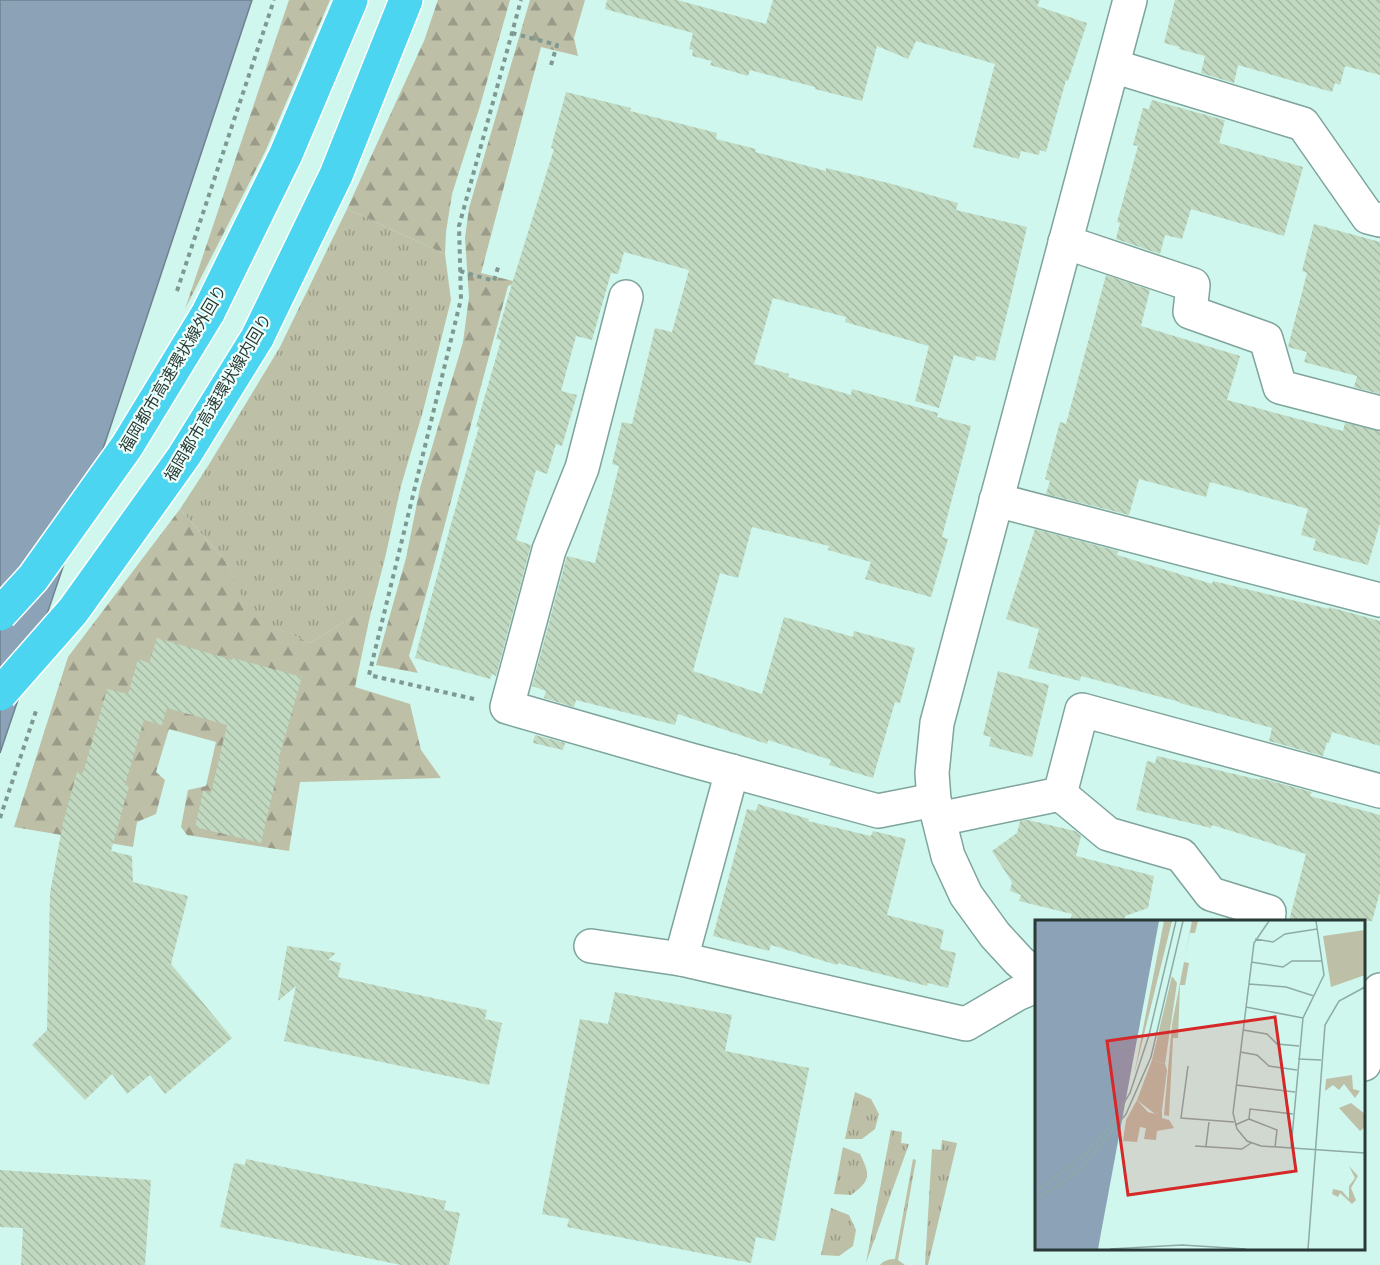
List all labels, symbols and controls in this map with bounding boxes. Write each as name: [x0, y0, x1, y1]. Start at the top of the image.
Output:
street label: 福岡都市高速環状線外回り: [114, 280, 230, 456]
street label: 福岡都市高速環状線内回り: [159, 309, 275, 485]
inset map: [1035, 920, 1365, 1250]

